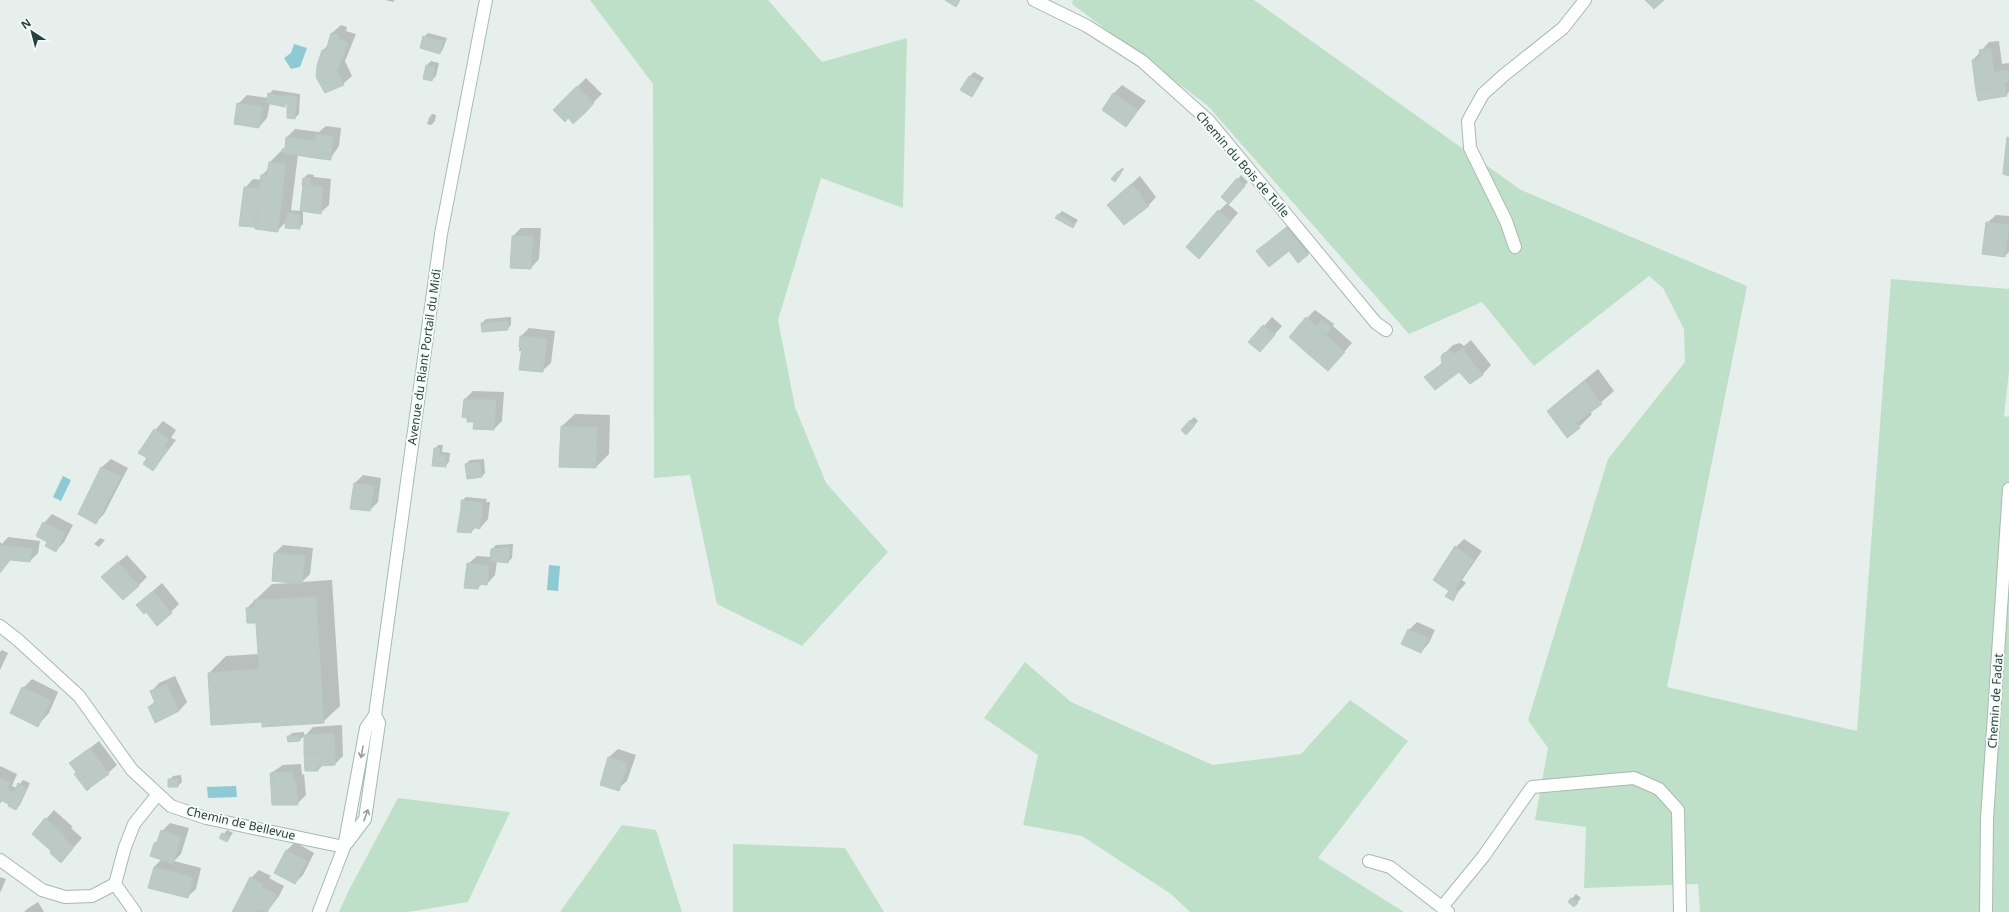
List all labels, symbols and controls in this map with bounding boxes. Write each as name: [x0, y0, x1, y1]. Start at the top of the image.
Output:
north arrow: [12, 12, 52, 52]
text: N: [18, 15, 34, 32]
street label: Chemin du Bois de Tulle: [1192, 107, 1294, 221]
street label: Avenue du Riant Portail du Midi: [403, 268, 445, 446]
street label: Chemin de Fadat: [1983, 652, 2007, 749]
one-way arrow: [358, 745, 366, 758]
street label: Chemin de Bellevue: [185, 802, 297, 844]
one-way arrow: [362, 810, 370, 822]

